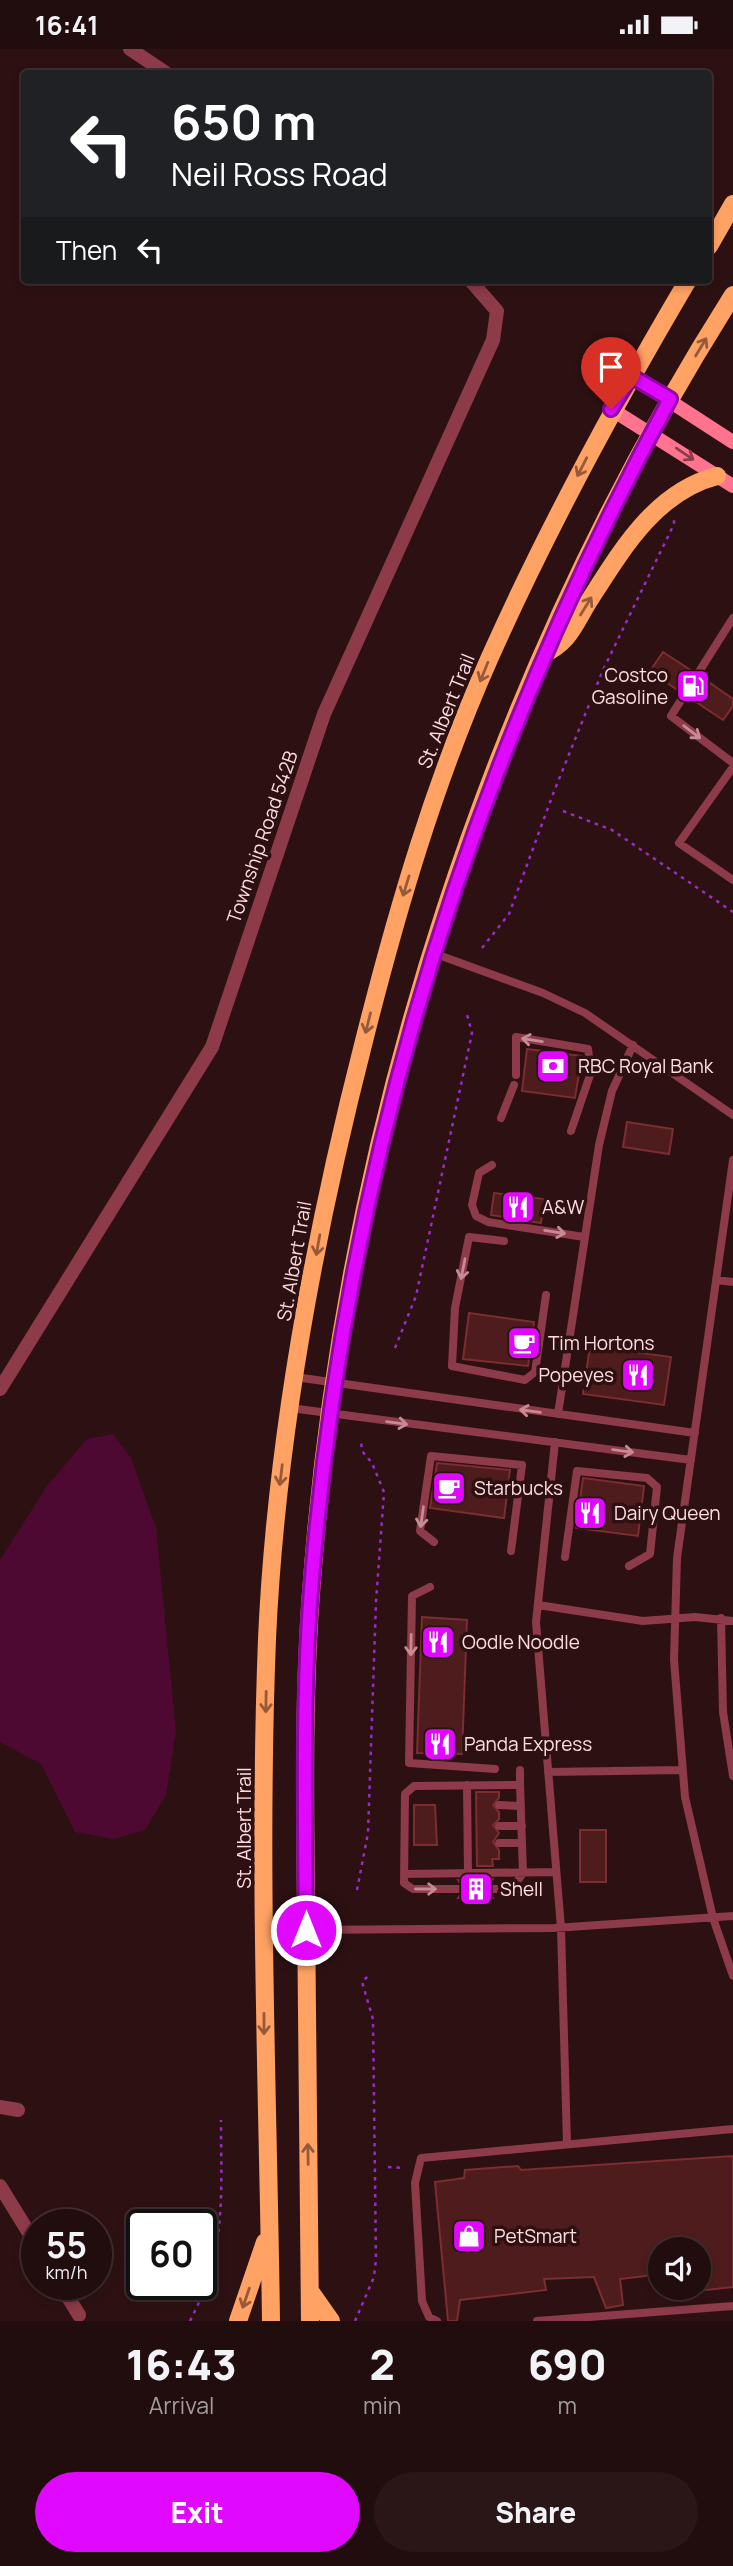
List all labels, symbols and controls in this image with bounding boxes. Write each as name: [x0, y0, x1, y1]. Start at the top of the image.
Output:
text: 16:41: [35, 7, 99, 43]
text: 650 m: [171, 88, 316, 155]
icon: left: [56, 98, 147, 189]
text: Neil Ross Road: [171, 152, 388, 196]
icon: left: [131, 231, 169, 269]
text: Then: [56, 232, 117, 268]
pin: [581, 337, 641, 409]
one-way arrow: [694, 337, 708, 357]
icon: arrive: [592, 348, 630, 386]
one-way arrow: [674, 447, 694, 461]
one-way arrow: [575, 456, 588, 477]
one-way arrow: [579, 597, 594, 616]
street label: St. Albert Trail: [411, 650, 481, 772]
one-way arrow: [476, 661, 489, 682]
place label: Costco Gasoline: [592, 662, 668, 710]
fuel station icon: Costco Gasoline: [674, 667, 712, 705]
one-way arrow: [682, 724, 700, 739]
street label: Township Road 542B: [220, 747, 304, 927]
one-way arrow: [399, 875, 412, 897]
one-way arrow: [361, 1011, 375, 1034]
one-way arrow: [521, 1033, 544, 1046]
bank icon: RBC Royal Bank: [534, 1047, 572, 1085]
place label: RBC Royal Bank: [578, 1053, 714, 1079]
restaurant icon: A&W: [499, 1188, 537, 1226]
place label: A&W: [542, 1194, 584, 1220]
street label: St. Albert Trail: [271, 1199, 317, 1323]
one-way arrow: [543, 1226, 566, 1239]
one-way arrow: [311, 1233, 324, 1256]
one-way arrow: [455, 1257, 469, 1280]
cafe icon: Tim Hortons: [505, 1324, 543, 1362]
place label: Tim Hortons: [548, 1330, 655, 1356]
restaurant icon: Popeyes: [619, 1356, 657, 1394]
place label: Popeyes: [538, 1362, 614, 1388]
one-way arrow: [519, 1404, 542, 1417]
one-way arrow: [385, 1416, 408, 1429]
one-way arrow: [611, 1445, 634, 1458]
one-way arrow: [275, 1464, 288, 1486]
cafe icon: Starbucks: [430, 1469, 468, 1507]
place label: Starbucks: [474, 1475, 563, 1501]
restaurant icon: Dairy Queen: [571, 1494, 609, 1532]
place label: Dairy Queen: [614, 1500, 721, 1526]
one-way arrow: [415, 1506, 428, 1528]
restaurant icon: Oodle Noodle: [419, 1623, 457, 1661]
place label: Oodle Noodle: [462, 1629, 580, 1655]
one-way arrow: [405, 1633, 418, 1656]
one-way arrow: [259, 1691, 273, 1714]
restaurant icon: Panda Express: [421, 1725, 459, 1763]
place label: Panda Express: [464, 1731, 592, 1757]
street label: St. Albert Trail: [231, 1767, 257, 1889]
building icon: Shell: [457, 1870, 495, 1908]
place label: Shell: [500, 1876, 543, 1902]
one-way arrow: [414, 1882, 437, 1896]
position arrow: [269, 1893, 343, 1967]
one-way arrow: [257, 2013, 271, 2036]
one-way arrow: [301, 2143, 315, 2166]
speed limit sign: 60: [126, 2209, 217, 2300]
shop icon: PetSmart: [450, 2217, 488, 2255]
text: 55: [46, 2221, 87, 2269]
place label: PetSmart: [494, 2223, 577, 2249]
map controls: [648, 2237, 711, 2300]
button: sound: [648, 2237, 711, 2300]
text: km/h: [46, 2260, 87, 2284]
one-way arrow: [239, 2287, 252, 2309]
text: 16:43: [126, 2335, 237, 2393]
text: 2: [370, 2335, 395, 2393]
text: 690: [528, 2335, 607, 2393]
text: Arrival: [149, 2389, 214, 2421]
text: min: [363, 2389, 402, 2421]
text: m: [558, 2389, 577, 2421]
button: Exit: [35, 2472, 360, 2552]
button: Share: [374, 2472, 698, 2552]

